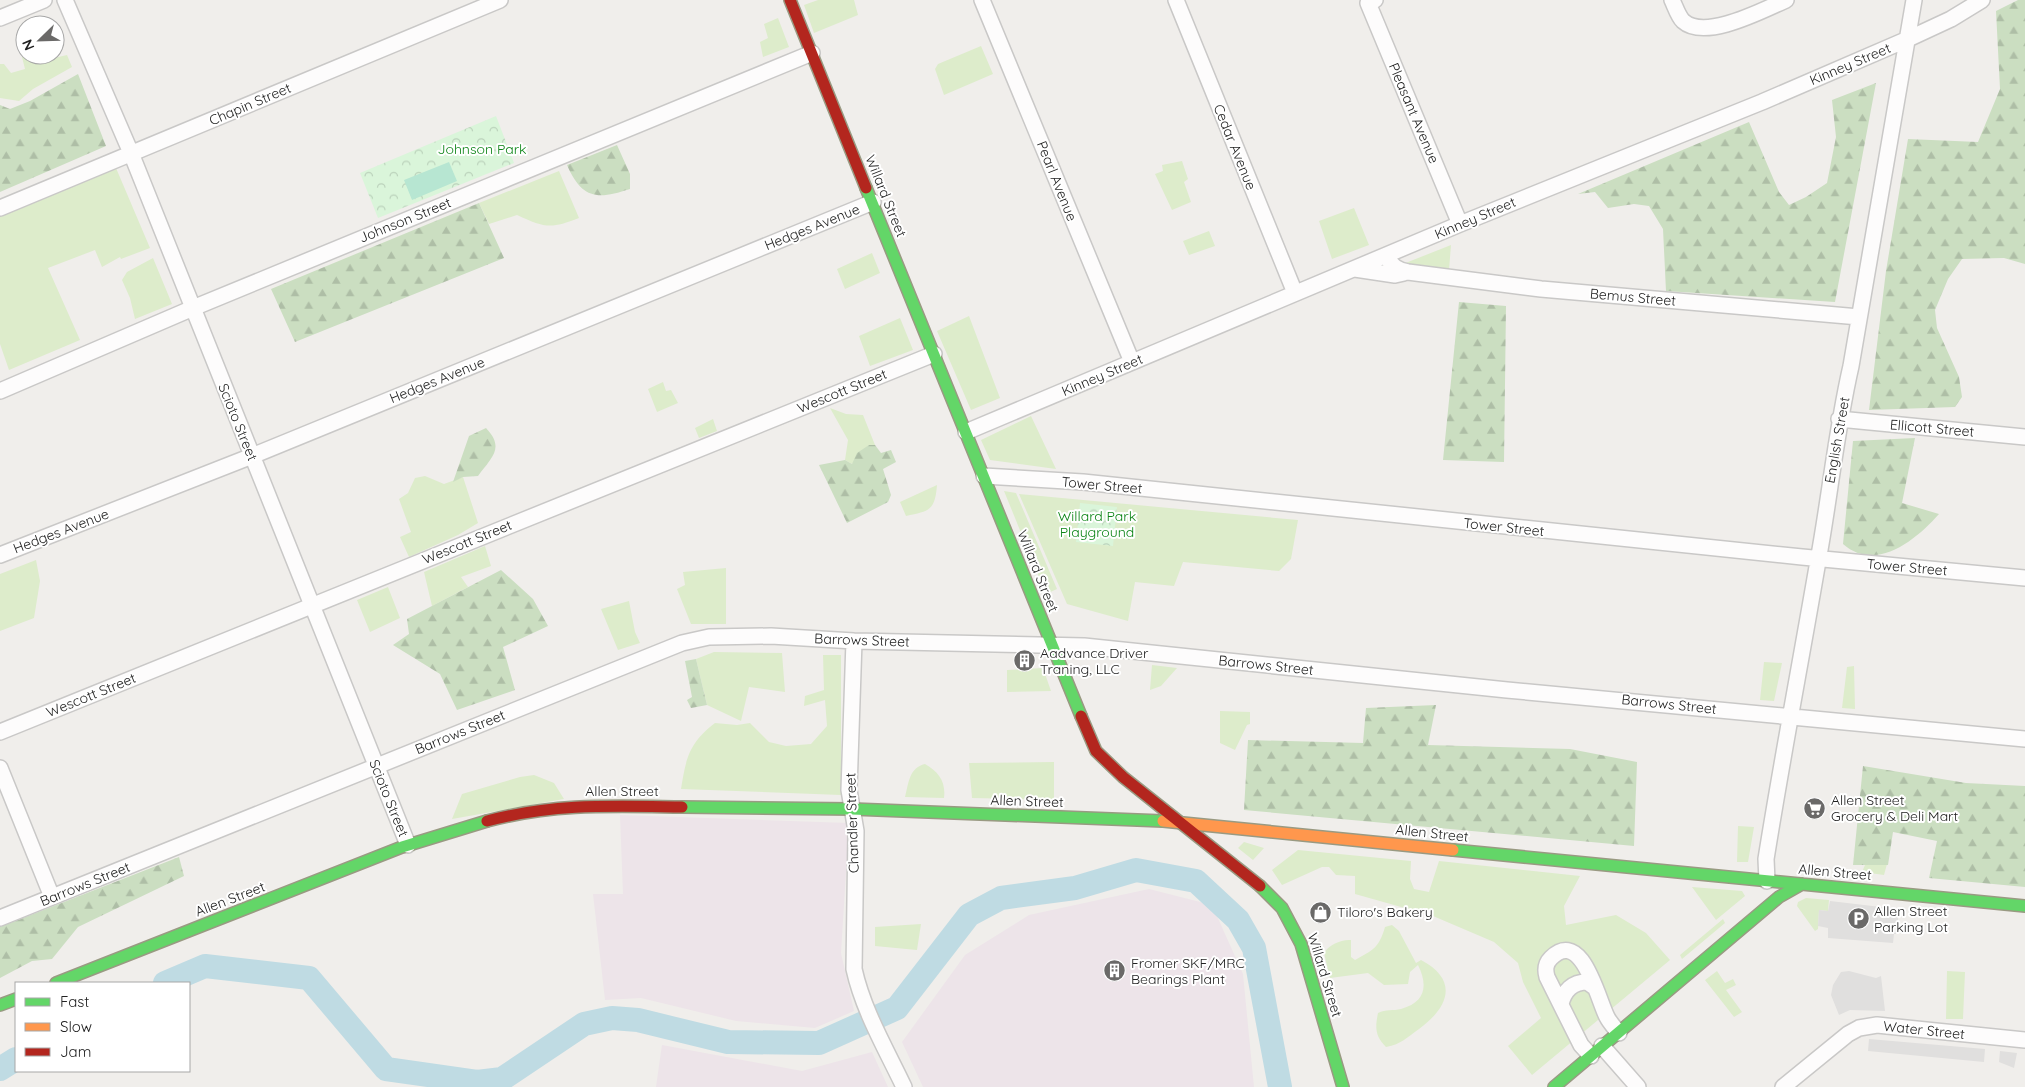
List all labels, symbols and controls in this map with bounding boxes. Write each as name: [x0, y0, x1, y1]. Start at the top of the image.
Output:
north arrow: [15, 15, 65, 65]
text: N: [18, 37, 38, 53]
street label: Kinney Street: [1807, 39, 1894, 89]
street label: Pleasant Avenue: [1385, 60, 1443, 166]
street label: Chapin Street: [206, 79, 294, 129]
street label: Cedar Avenue: [1210, 101, 1260, 193]
street label: Pearl Avenue: [1033, 138, 1081, 224]
park label: Johnson Park: [437, 140, 527, 158]
street label: Willard Street: [861, 152, 911, 240]
street label: Johnson Street: [356, 193, 454, 247]
street label: Kinney Street: [1432, 193, 1519, 243]
street label: Hedges Avenue: [762, 200, 862, 254]
street label: Bemus Street: [1589, 284, 1677, 310]
street label: Kinney Street: [1059, 350, 1146, 400]
street label: Hedges Avenue: [387, 353, 487, 407]
street label: Wescott Street: [795, 365, 890, 417]
street label: Scioto Street: [214, 381, 262, 464]
street label: English Street: [1821, 395, 1854, 485]
street label: Ellicott Street: [1889, 415, 1975, 441]
street label: Tower Street: [1061, 472, 1143, 498]
street label: Hedges Avenue: [11, 504, 112, 558]
park label: Willard Park Playground: [1058, 507, 1136, 541]
street label: Tower Street: [1463, 514, 1546, 540]
street label: Wescott Street: [420, 516, 515, 568]
street label: Willard Street: [1013, 527, 1063, 615]
street label: Tower Street: [1866, 554, 1948, 580]
street label: Barrows Street: [814, 629, 910, 651]
place label: Aadvance Driver Traning, LLC: [1040, 644, 1149, 678]
building icon: Aadvance Driver Traning, LLC: [1012, 649, 1036, 673]
street label: Barrows Street: [1218, 651, 1315, 679]
street label: Wescott Street: [44, 669, 139, 721]
street label: Barrows Street: [1621, 690, 1718, 718]
street label: Barrows Street: [412, 706, 508, 758]
street label: Scioto Street: [365, 757, 413, 840]
street label: Chandler Street: [841, 772, 863, 874]
street label: Allen Street: [585, 782, 659, 800]
street label: Allen Street: [990, 791, 1064, 811]
place label: Allen Street Grocery & Deli Mart: [1831, 791, 1958, 825]
supermarket icon: Allen Street Grocery & Deli Mart: [1803, 796, 1827, 820]
street label: Allen Street: [1395, 820, 1470, 846]
street label: Barrows Street: [37, 858, 133, 910]
street label: Allen Street: [1798, 860, 1873, 884]
street label: Allen Street: [192, 877, 268, 921]
shop icon: Tiloro's Bakery: [1309, 900, 1333, 924]
place label: Allen Street Parking Lot: [1874, 902, 1948, 936]
place label: Tiloro's Bakery: [1337, 903, 1433, 921]
parking icon: Allen Street Parking Lot: [1846, 907, 1870, 931]
street label: Willard Street: [1304, 931, 1346, 1020]
place label: Fromer SKF/MRC Bearings Plant: [1131, 954, 1245, 988]
building icon: Fromer SKF/MRC Bearings Plant: [1103, 959, 1127, 983]
legend: [15, 982, 190, 1072]
text: Fast: [60, 992, 89, 1011]
text: Slow: [60, 1017, 92, 1036]
street label: Water Street: [1882, 1017, 1966, 1043]
text: Jam: [60, 1042, 91, 1061]

